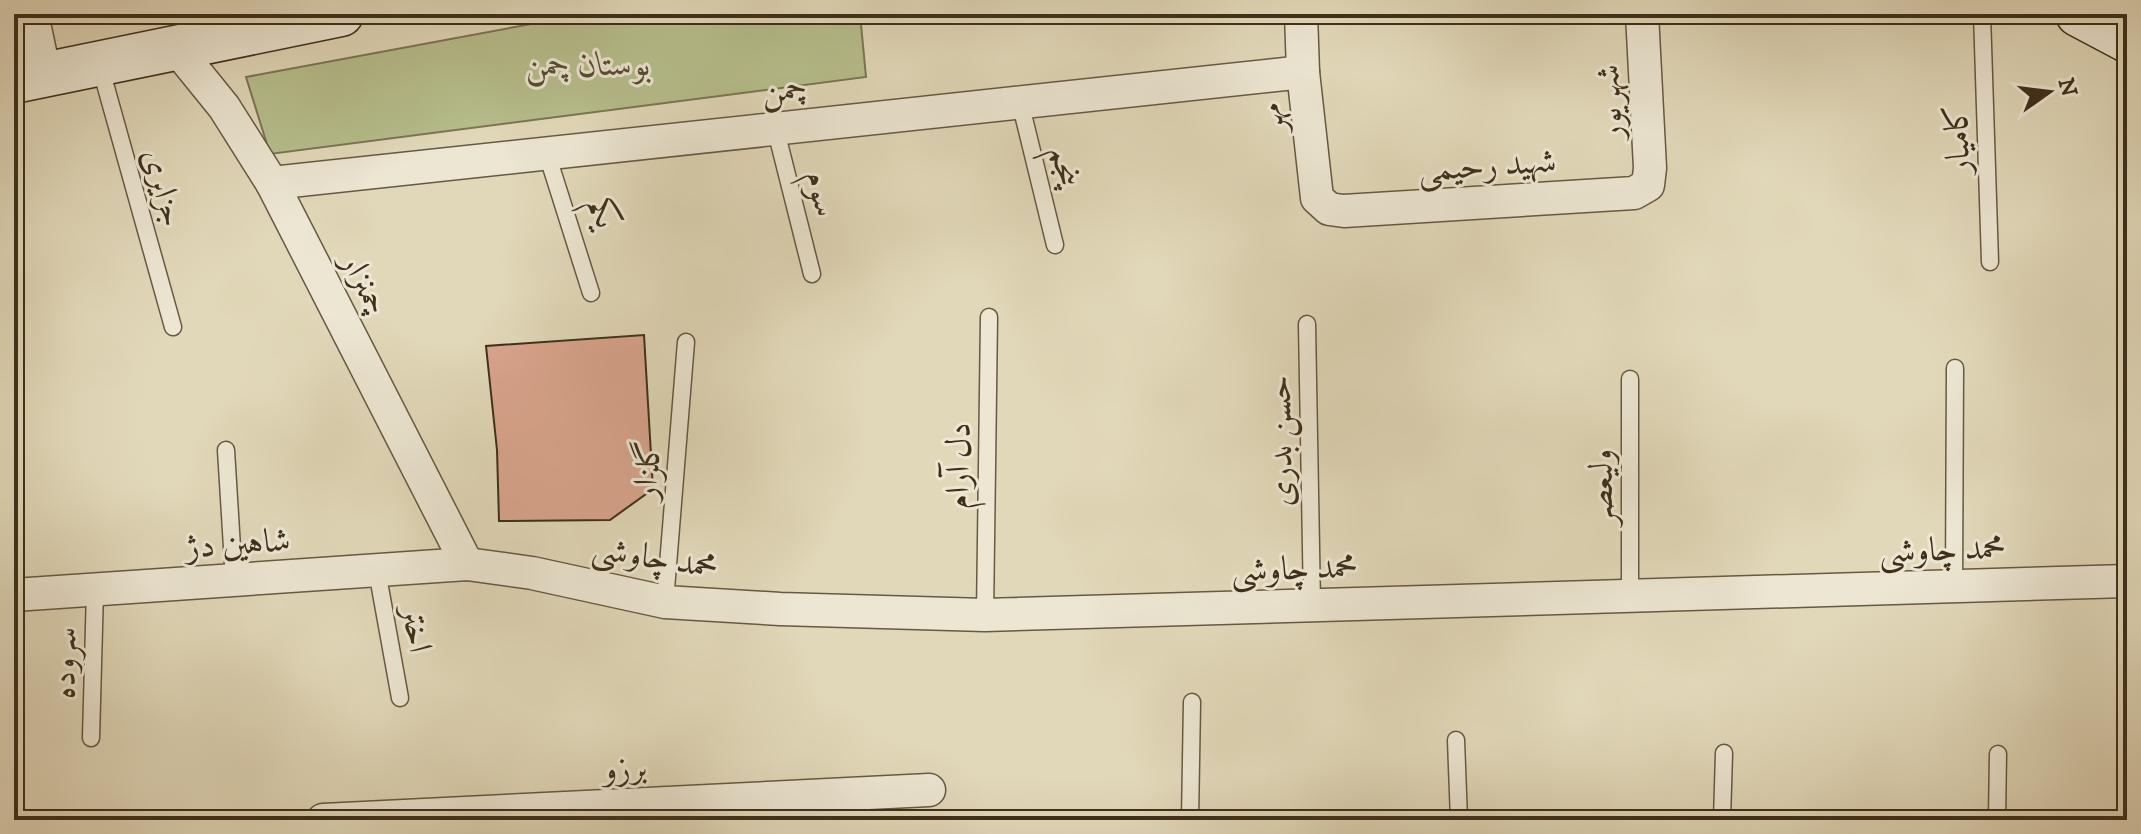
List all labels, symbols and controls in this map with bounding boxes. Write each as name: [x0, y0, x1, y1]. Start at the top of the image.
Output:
park label: بوستان چمن: [525, 44, 652, 87]
north arrow: [2009, 52, 2089, 132]
street label: شهریور: [1587, 63, 1633, 143]
street label: چمن: [759, 67, 809, 114]
text: N: [2052, 75, 2082, 100]
street label: مهر: [1250, 101, 1295, 138]
street label: کامیار: [1936, 104, 1980, 177]
street label: شهید رحیمی: [1416, 140, 1558, 193]
street label: پنجم: [1031, 142, 1091, 196]
street label: جزایری: [132, 144, 194, 231]
street label: سوم: [788, 166, 847, 223]
street label: یکم: [570, 192, 628, 238]
street label: چمنزار: [330, 243, 398, 322]
street label: حسن بدری: [1259, 375, 1304, 507]
street label: دل‌ آرام: [937, 422, 988, 510]
street label: گلزار: [623, 439, 671, 504]
street label: ولیعصر: [1581, 449, 1623, 528]
street label: شاهین دژ: [182, 519, 292, 569]
street label: محمد چاوشی: [589, 527, 721, 591]
street label: محمد چاوشی: [1878, 527, 2006, 575]
street label: محمد چاوشی: [1230, 546, 1358, 594]
street label: اختر: [391, 600, 441, 656]
street label: سروده: [43, 627, 87, 699]
street label: برزو: [599, 747, 648, 791]

